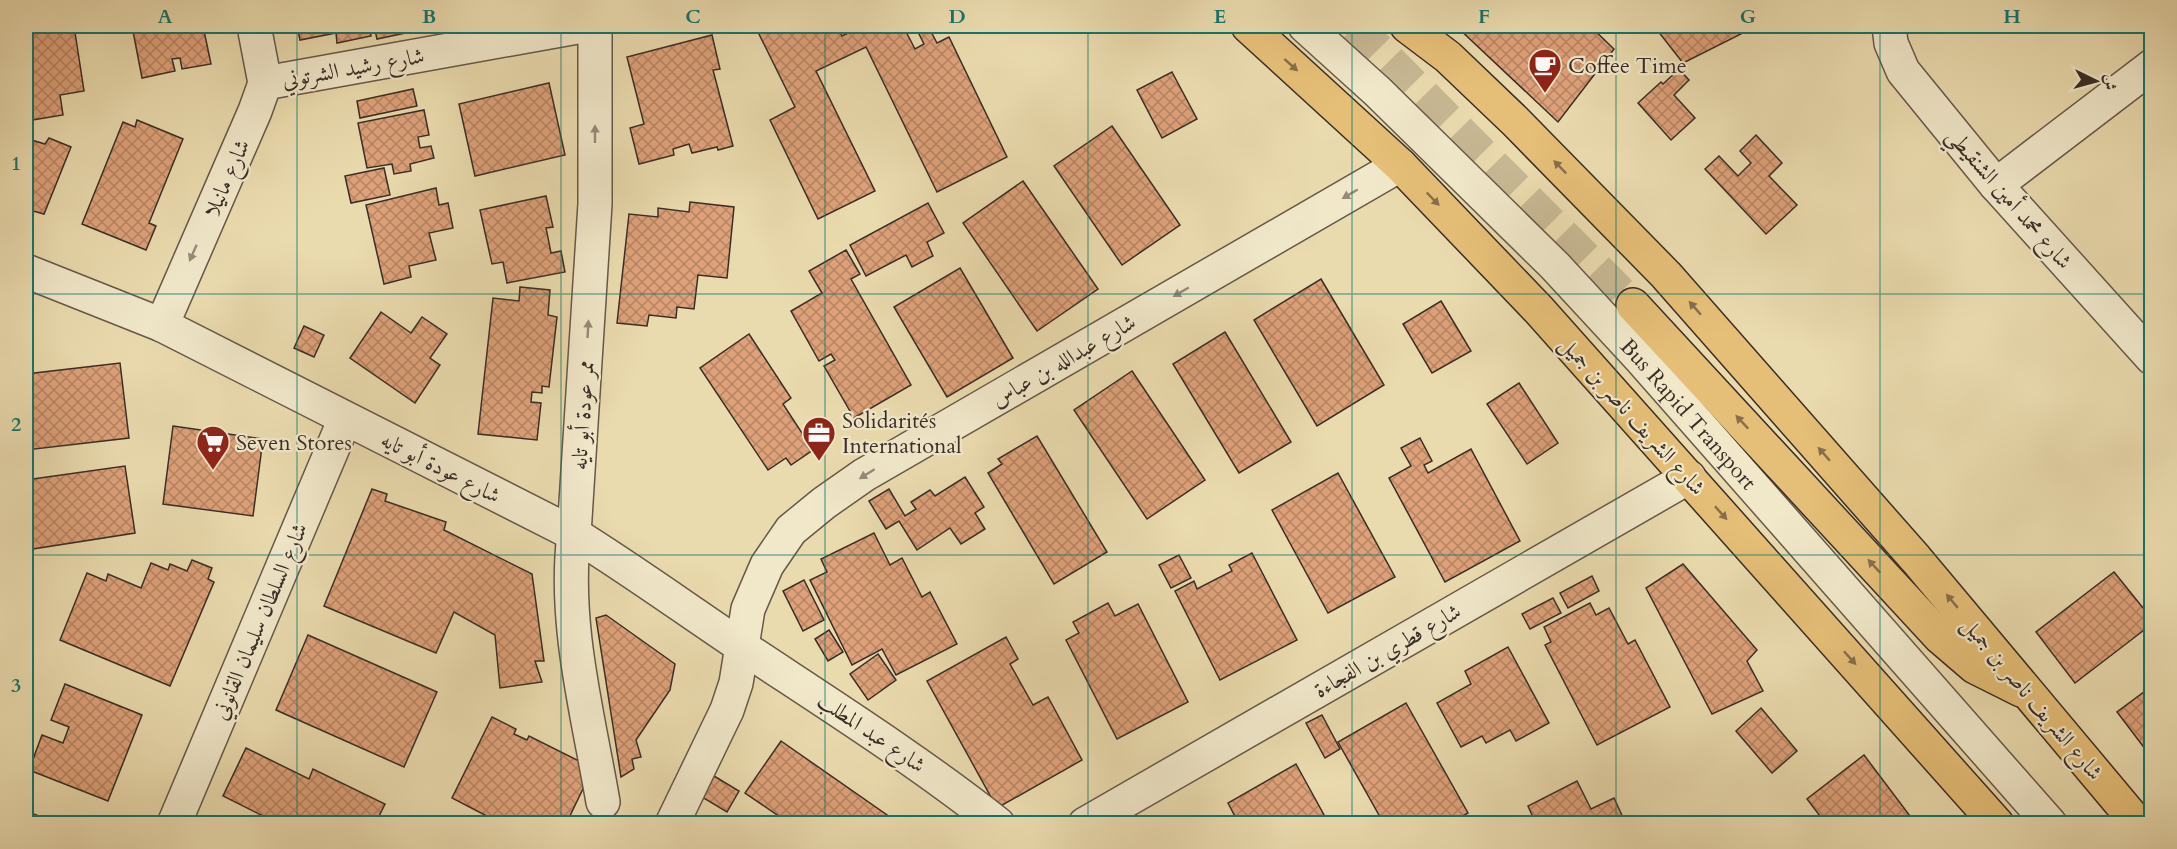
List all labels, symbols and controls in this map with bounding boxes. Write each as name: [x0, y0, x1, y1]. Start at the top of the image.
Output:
text: A: [157, 3, 173, 30]
text: B: [422, 3, 436, 30]
text: C: [685, 3, 701, 30]
text: D: [948, 3, 966, 30]
text: E: [1214, 3, 1226, 30]
text: F: [1478, 3, 1490, 30]
text: G: [1740, 3, 1756, 30]
text: H: [2003, 3, 2021, 30]
street label: شارع رشيد الشرتوني: [280, 41, 427, 98]
cafe icon: Coffee Time: [1527, 47, 1563, 94]
place label: Coffee Time: [1568, 51, 1687, 81]
north arrow: [2066, 51, 2126, 111]
one-way arrow: [1283, 58, 1298, 71]
text: ش: [2098, 73, 2122, 91]
street label: شارع محمد أمين الشنقيطي: [1936, 121, 2080, 279]
one-way arrow: [590, 124, 600, 143]
street label: شارع مانيلا: [196, 135, 260, 223]
text: 1: [11, 150, 21, 177]
one-way arrow: [1553, 160, 1567, 175]
one-way arrow: [1341, 189, 1358, 199]
one-way arrow: [1426, 191, 1440, 206]
one-way arrow: [188, 244, 198, 262]
one-way arrow: [1173, 286, 1189, 297]
one-way arrow: [1689, 301, 1702, 316]
street label: شارع عبدالله بن عباس: [986, 307, 1143, 417]
one-way arrow: [583, 319, 592, 338]
street label: شارع الشريف ناصر بن جميل: [1550, 329, 1712, 504]
street label: Bus Rapid Transport: [1613, 332, 1763, 497]
street label: ممر عودة أبو تايه: [563, 359, 602, 471]
place label: Solidarités International: [842, 406, 962, 461]
text: 2: [11, 411, 21, 438]
office icon: Solidarités International: [801, 415, 837, 462]
one-way arrow: [1736, 415, 1749, 430]
supermarket icon: Seven Stores: [195, 424, 231, 471]
street label: شارع عودة أبو تايه: [374, 424, 506, 514]
place label: Seven Stores: [236, 428, 352, 458]
one-way arrow: [1818, 447, 1831, 462]
one-way arrow: [859, 468, 875, 479]
one-way arrow: [1714, 505, 1728, 520]
street label: شارع السلطان سليمان القانوني: [205, 518, 318, 726]
one-way arrow: [1867, 558, 1881, 573]
one-way arrow: [1946, 594, 1959, 609]
street label: شارع قطري بن الفجاءة: [1308, 596, 1468, 708]
street label: شارع الشريف ناصر بن جميل: [1953, 610, 2110, 789]
one-way arrow: [1843, 651, 1857, 666]
text: 3: [11, 672, 21, 699]
street label: شارع عبد المطلب: [810, 686, 932, 783]

